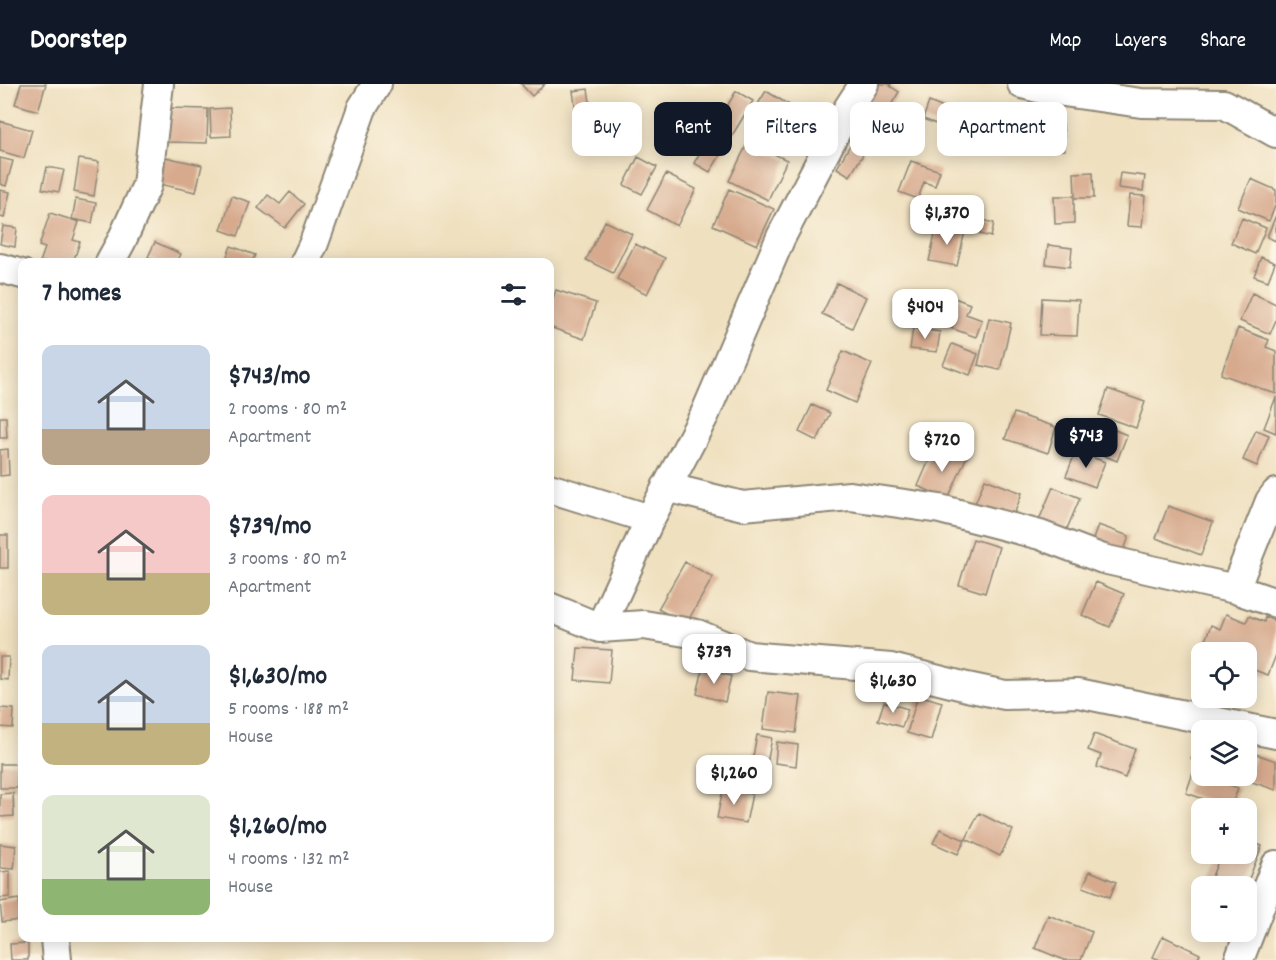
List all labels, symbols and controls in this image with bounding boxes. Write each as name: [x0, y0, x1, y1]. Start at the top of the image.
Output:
text: Doorstep: [30, 22, 127, 62]
text: Map: [1050, 27, 1081, 57]
text: Layers: [1114, 27, 1167, 57]
text: Share: [1200, 27, 1246, 57]
chip: Buy: [572, 102, 642, 156]
chip: Rent: [654, 102, 732, 156]
chip: Filters: [744, 102, 838, 156]
chip: New: [850, 102, 925, 156]
chip: Apartment: [937, 102, 1067, 156]
pin: $1,370: [898, 195, 996, 246]
text: $1,370: [924, 200, 970, 228]
text: 7 homes: [42, 276, 122, 313]
icon: filters: [497, 278, 530, 311]
pin: $404: [889, 289, 961, 340]
text: $404: [906, 294, 944, 322]
text: $743/mo: [228, 359, 310, 396]
icon: home: [90, 369, 162, 441]
text: 2 rooms · 80 m²: [228, 396, 347, 424]
pin: $743: [1050, 418, 1122, 469]
pin: $720: [906, 422, 978, 473]
text: $743: [1069, 423, 1103, 451]
text: Apartment: [228, 424, 311, 452]
text: $720: [923, 427, 961, 455]
text: $739/mo: [228, 509, 311, 546]
icon: home: [90, 519, 162, 591]
text: 3 rooms · 80 m²: [228, 546, 347, 574]
text: Apartment: [228, 574, 311, 602]
pin: $739: [678, 634, 750, 685]
text: $739: [696, 639, 732, 667]
map controls: [1191, 642, 1257, 942]
button: locate: [1191, 642, 1257, 708]
text: $1,630/mo: [228, 659, 327, 696]
pin: $1,630: [844, 663, 942, 714]
text: $1,630: [869, 668, 917, 696]
icon: home: [90, 669, 162, 741]
text: 5 rooms · 188 m²: [228, 696, 349, 724]
button: layers: [1191, 720, 1257, 786]
text: House: [228, 724, 273, 752]
pin: $1,260: [685, 755, 783, 806]
text: $1,260: [710, 760, 758, 788]
button: +: [1191, 798, 1257, 864]
text: $1,260/mo: [228, 809, 327, 846]
icon: home: [90, 819, 162, 891]
text: 4 rooms · 132 m²: [228, 846, 350, 874]
text: House: [228, 874, 273, 902]
button: −: [1191, 876, 1257, 942]

